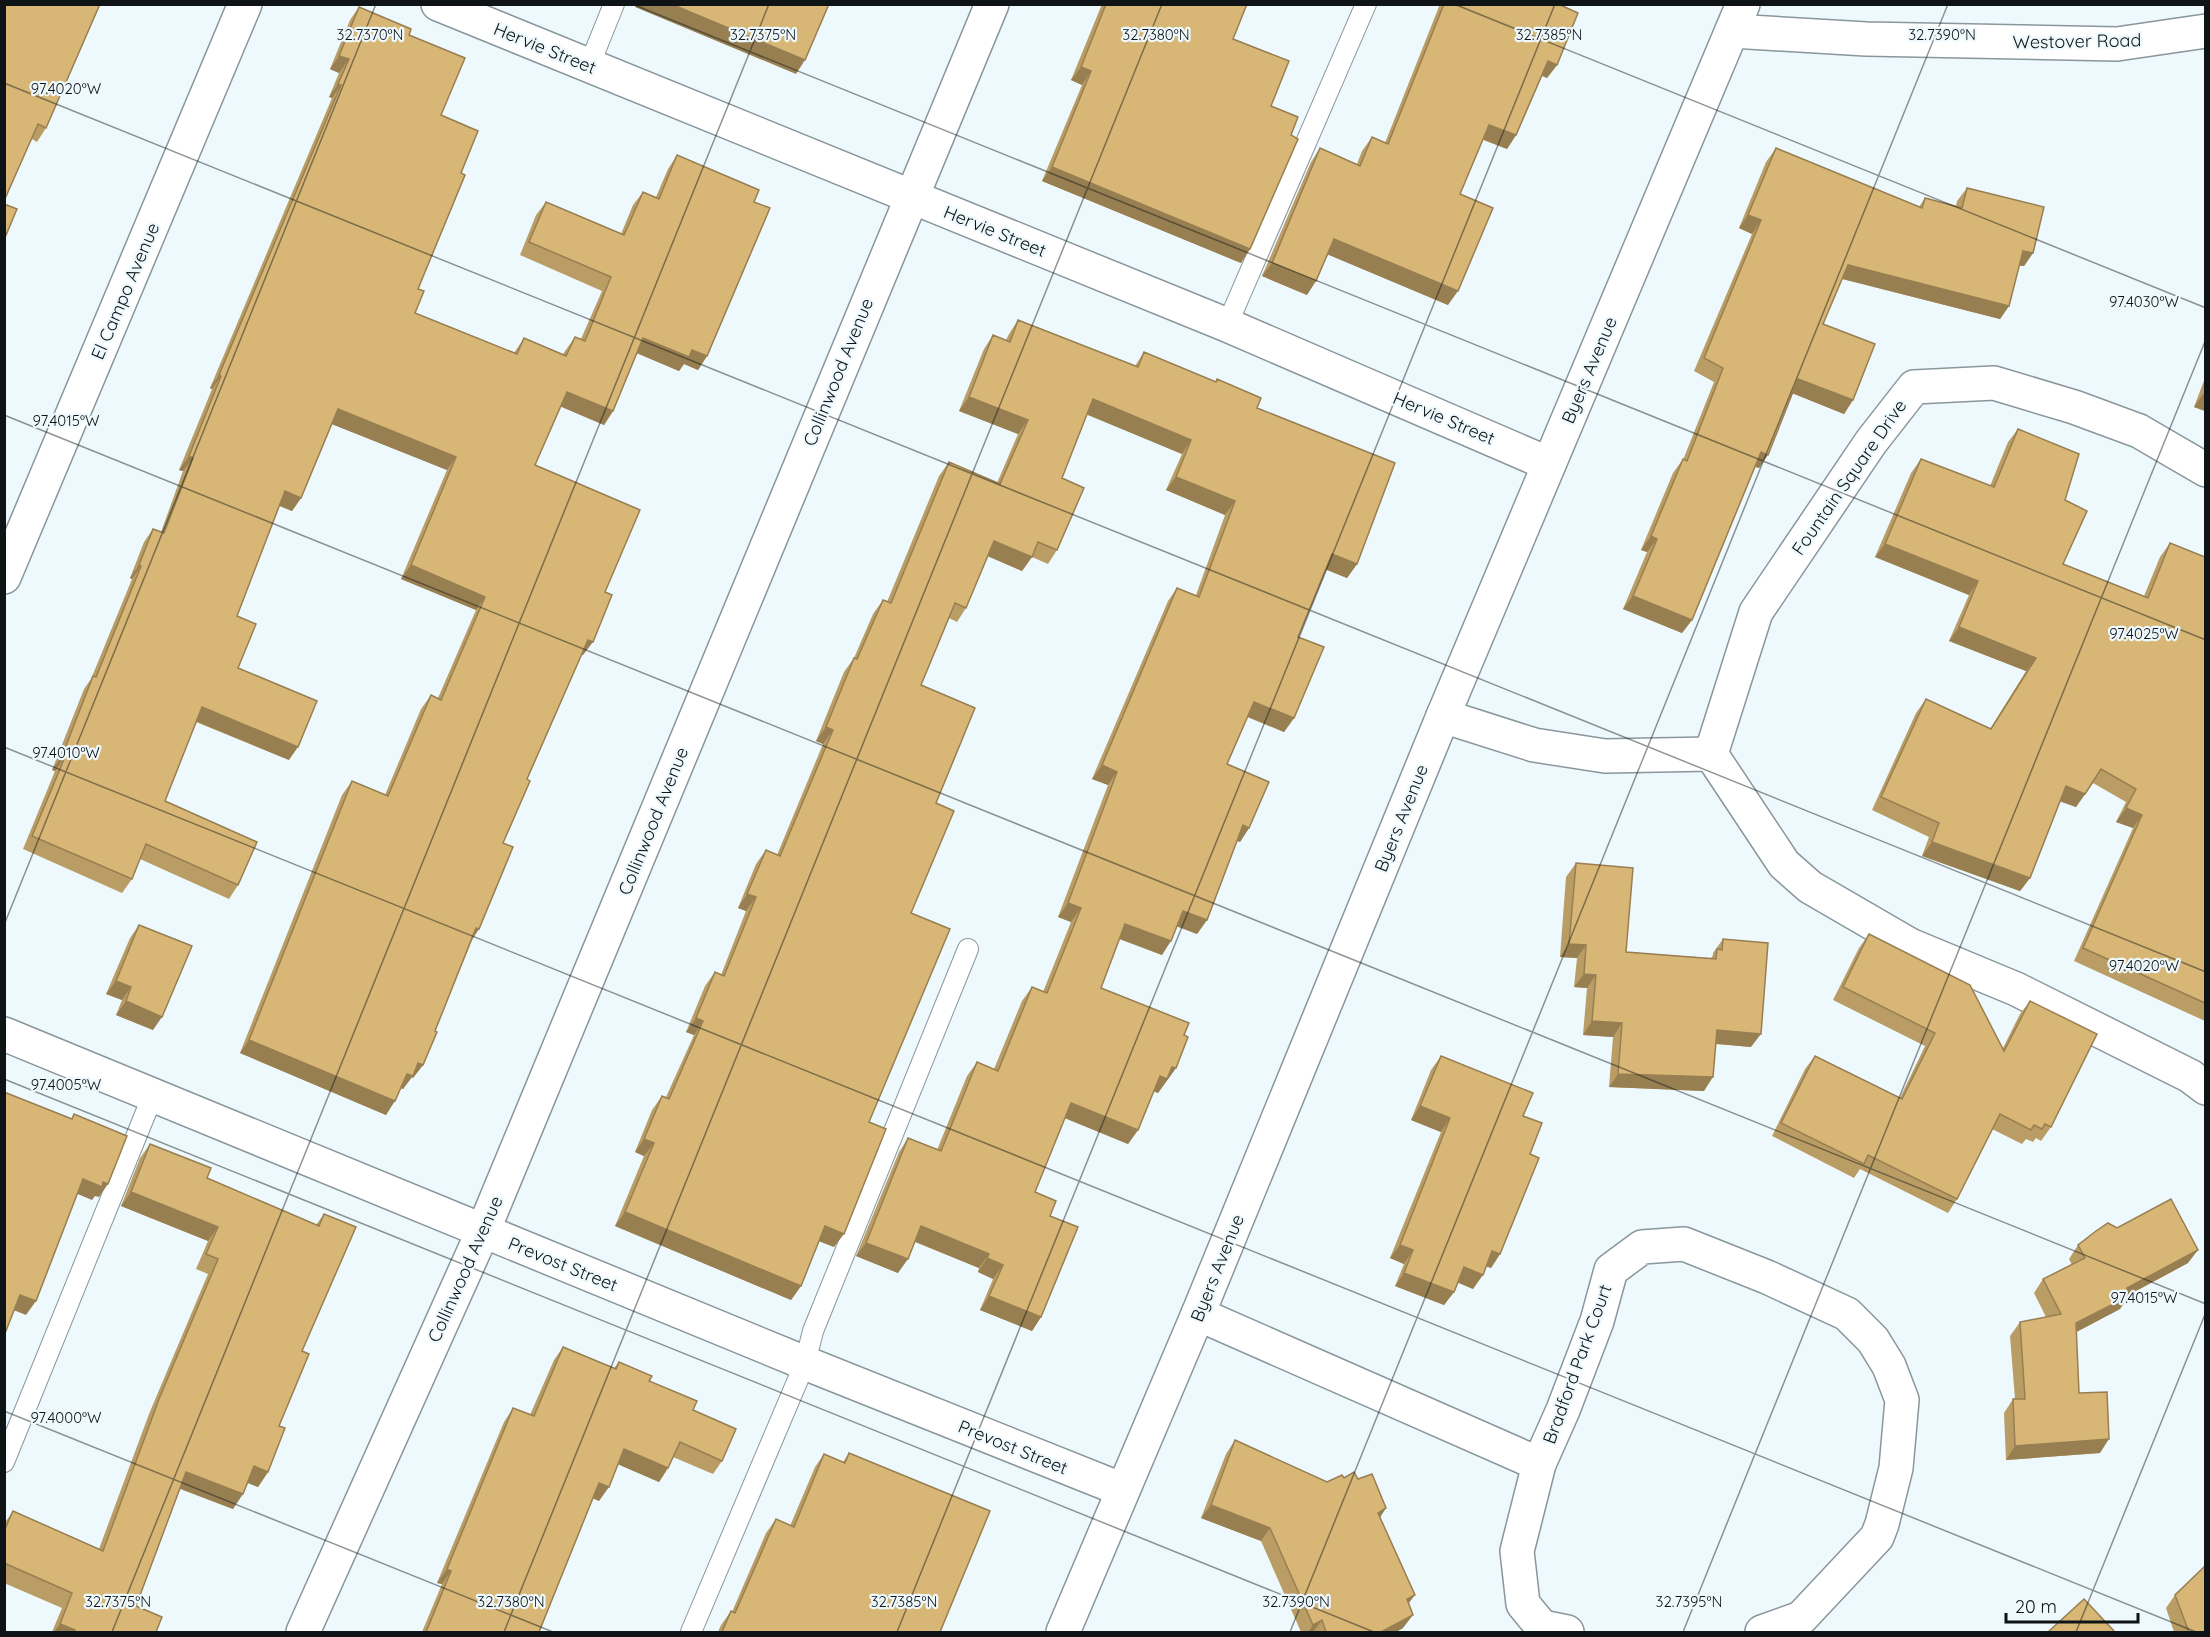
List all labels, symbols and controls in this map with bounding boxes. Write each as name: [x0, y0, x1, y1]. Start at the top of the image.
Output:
street label: Hervie Street: [490, 17, 600, 79]
text: 32.7370°N: [337, 25, 403, 44]
text: 32.7375°N: [730, 25, 796, 44]
text: 32.7380°N: [1122, 25, 1190, 44]
text: 32.7385°N: [1516, 25, 1582, 44]
text: 32.7390°N: [1908, 25, 1976, 44]
street label: Westover Road: [2012, 28, 2142, 54]
text: 97.4020°W: [31, 79, 102, 98]
street label: Hervie Street: [940, 200, 1050, 262]
street label: El Campo Avenue: [86, 219, 164, 363]
text: 97.4030°W: [2109, 292, 2180, 311]
street label: Collinwood Avenue: [798, 295, 878, 449]
street label: Byers Avenue: [1556, 313, 1622, 427]
street label: Hervie Street: [1390, 386, 1498, 450]
street label: Fountain Square Drive: [1787, 395, 1911, 559]
text: 97.4015°W: [33, 411, 100, 430]
text: 97.4025°W: [2109, 624, 2179, 643]
text: 97.4010°W: [32, 743, 100, 762]
street label: Collinwood Avenue: [613, 744, 693, 898]
street label: Byers Avenue: [1369, 761, 1433, 875]
text: 97.4020°W: [2109, 956, 2180, 975]
text: 97.4005°W: [31, 1075, 102, 1094]
street label: Collinwood Avenue: [422, 1192, 508, 1346]
street label: Byers Avenue: [1185, 1211, 1249, 1325]
street label: Prevost Street: [505, 1232, 621, 1296]
street label: Bradford Park Court: [1537, 1281, 1617, 1447]
text: 97.4015°W: [2111, 1288, 2178, 1307]
text: 97.4000°W: [30, 1408, 102, 1427]
street label: Prevost Street: [955, 1415, 1071, 1479]
scale bar: [2006, 1586, 2138, 1624]
text: 32.7375°N: [85, 1592, 151, 1611]
text: 32.7380°N: [477, 1592, 545, 1611]
text: 32.7385°N: [871, 1592, 937, 1611]
text: 32.7390°N: [1262, 1592, 1330, 1611]
text: 32.7395°N: [1656, 1592, 1722, 1611]
text: 20 m: [2015, 1595, 2057, 1618]

